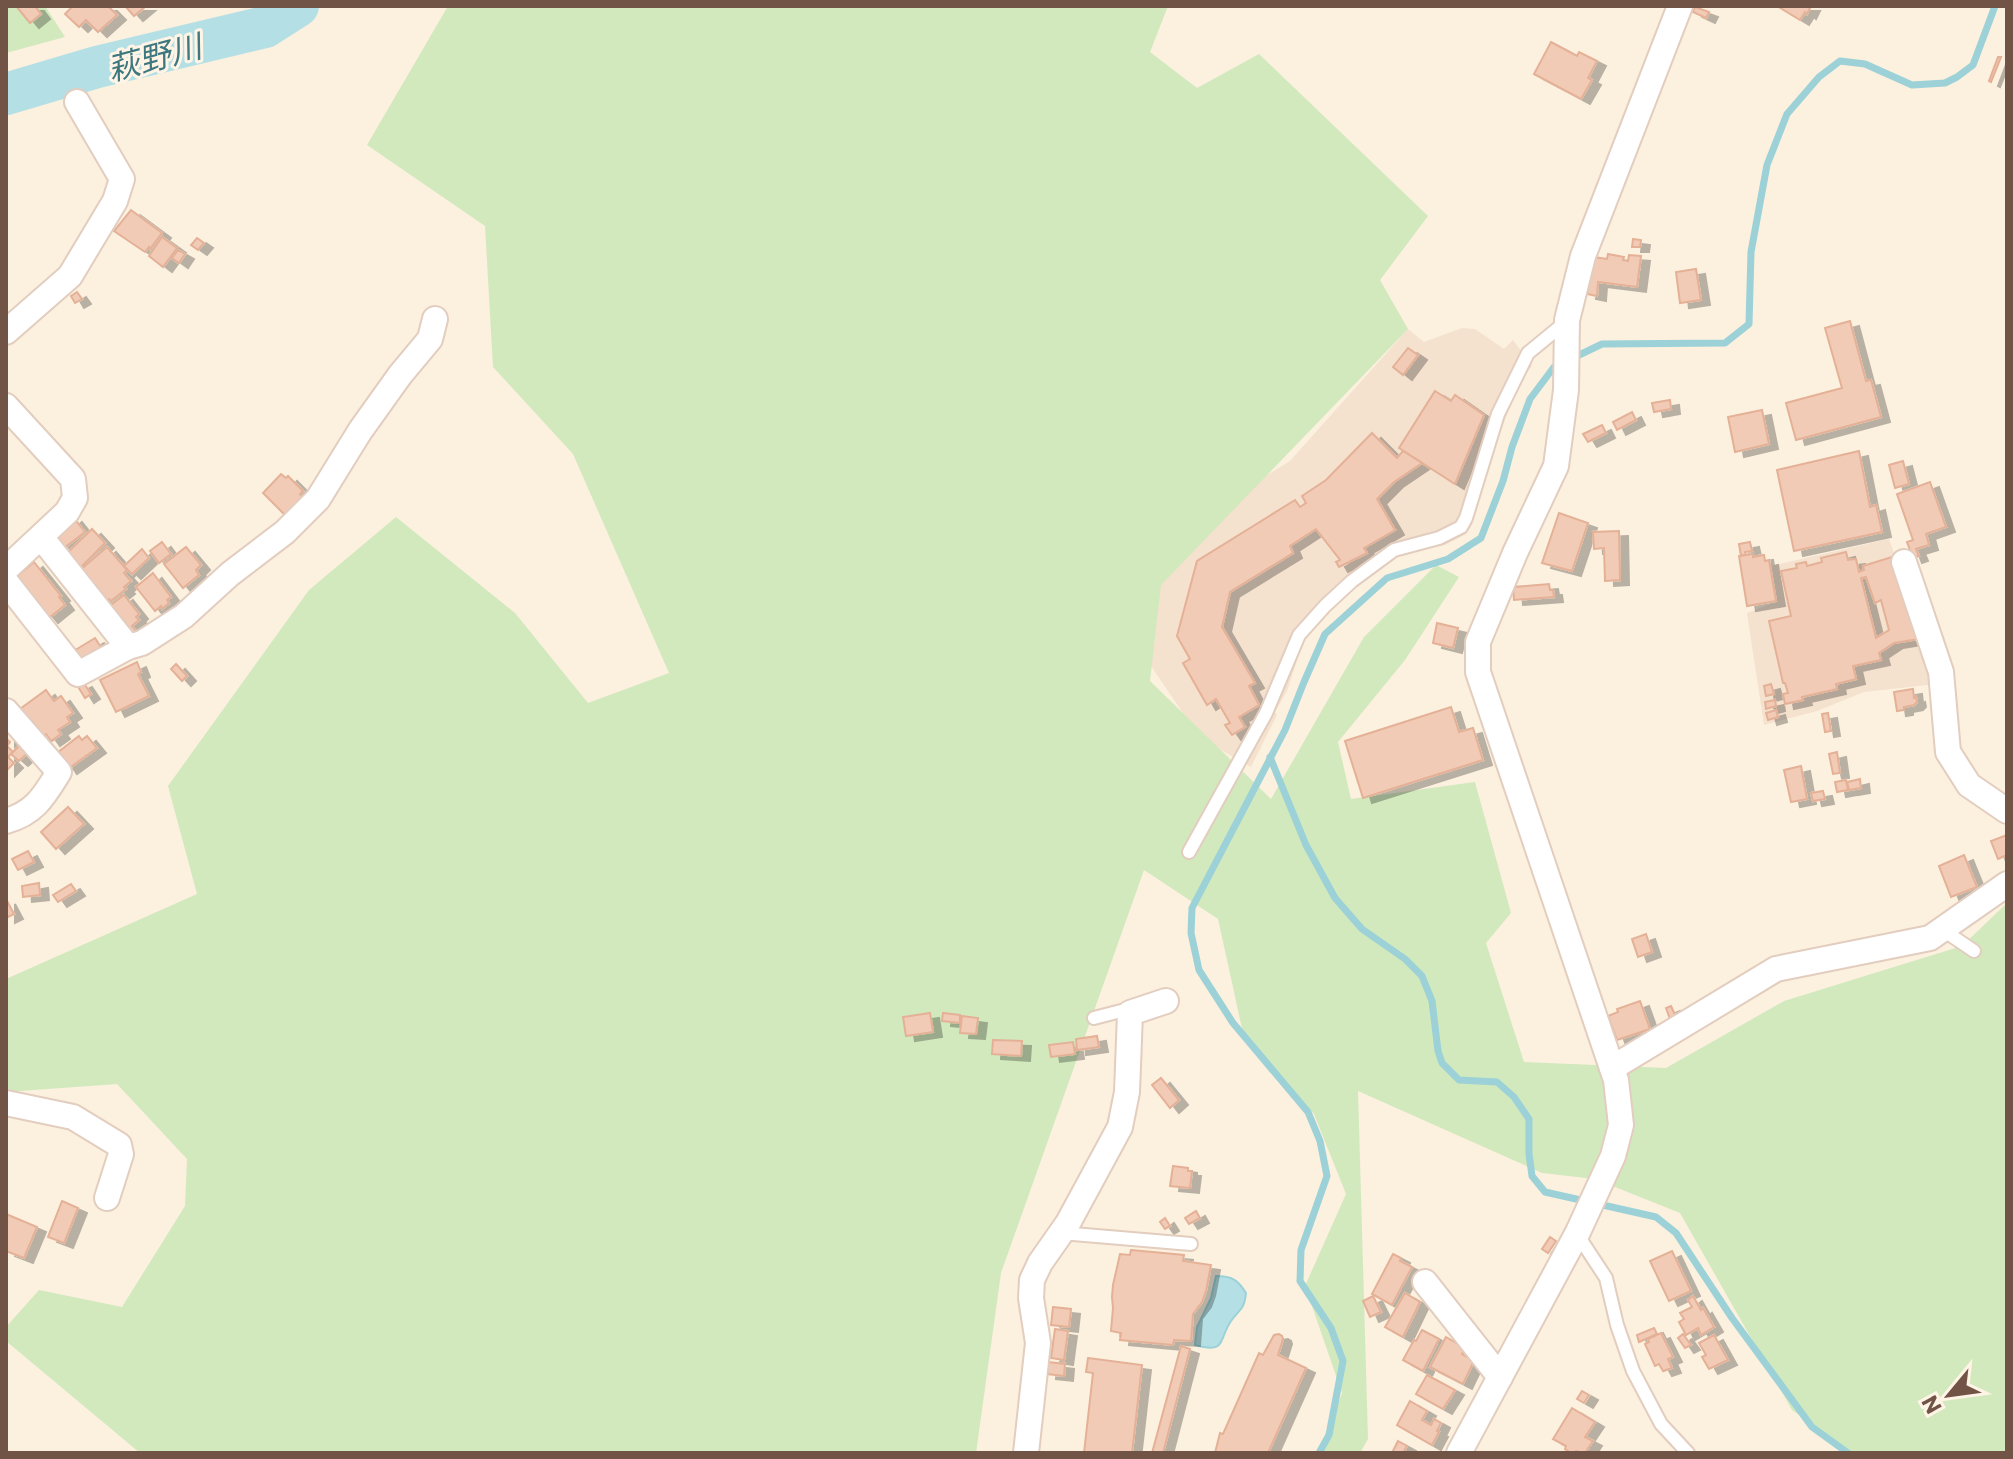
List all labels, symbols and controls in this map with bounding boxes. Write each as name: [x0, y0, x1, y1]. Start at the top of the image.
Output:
water label: 萩野川: [102, 23, 208, 88]
north arrow: [1909, 1355, 1989, 1435]
text: N: [1915, 1391, 1947, 1419]

